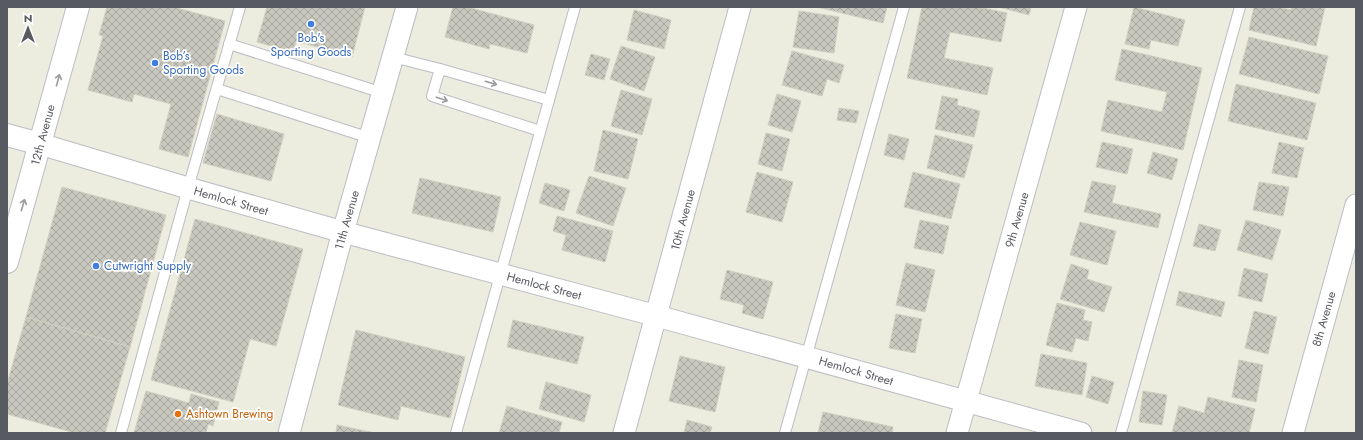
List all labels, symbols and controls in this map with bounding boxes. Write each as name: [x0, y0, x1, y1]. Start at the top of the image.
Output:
north arrow: [8, 8, 48, 48]
text: N: [24, 10, 32, 26]
marker: Bob's Sporting Goods: [306, 19, 316, 29]
place label: Bob's Sporting Goods: [271, 29, 352, 61]
place label: Bob’s Sporting Goods: [163, 47, 244, 79]
marker: Bob’s Sporting Goods: [150, 58, 160, 68]
one-way arrow: [55, 74, 62, 87]
one-way arrow: [484, 80, 497, 87]
one-way arrow: [436, 96, 449, 103]
street label: 12th Avenue: [26, 103, 60, 167]
street label: Hemlock Street: [192, 182, 270, 220]
street label: 10th Avenue: [666, 187, 700, 253]
street label: 11th Avenue: [330, 188, 364, 252]
street label: 9th Avenue: [1000, 190, 1034, 250]
one-way arrow: [20, 198, 27, 211]
place label: Cutwright Supply: [104, 257, 192, 275]
marker: Cutwright Supply: [91, 261, 101, 271]
street label: Hemlock Street: [505, 267, 583, 305]
street label: 8th Avenue: [1308, 289, 1340, 349]
street label: Hemlock Street: [817, 352, 895, 390]
place label: Ashtown Brewing: [186, 405, 273, 423]
marker: Ashtown Brewing: [173, 409, 183, 419]

